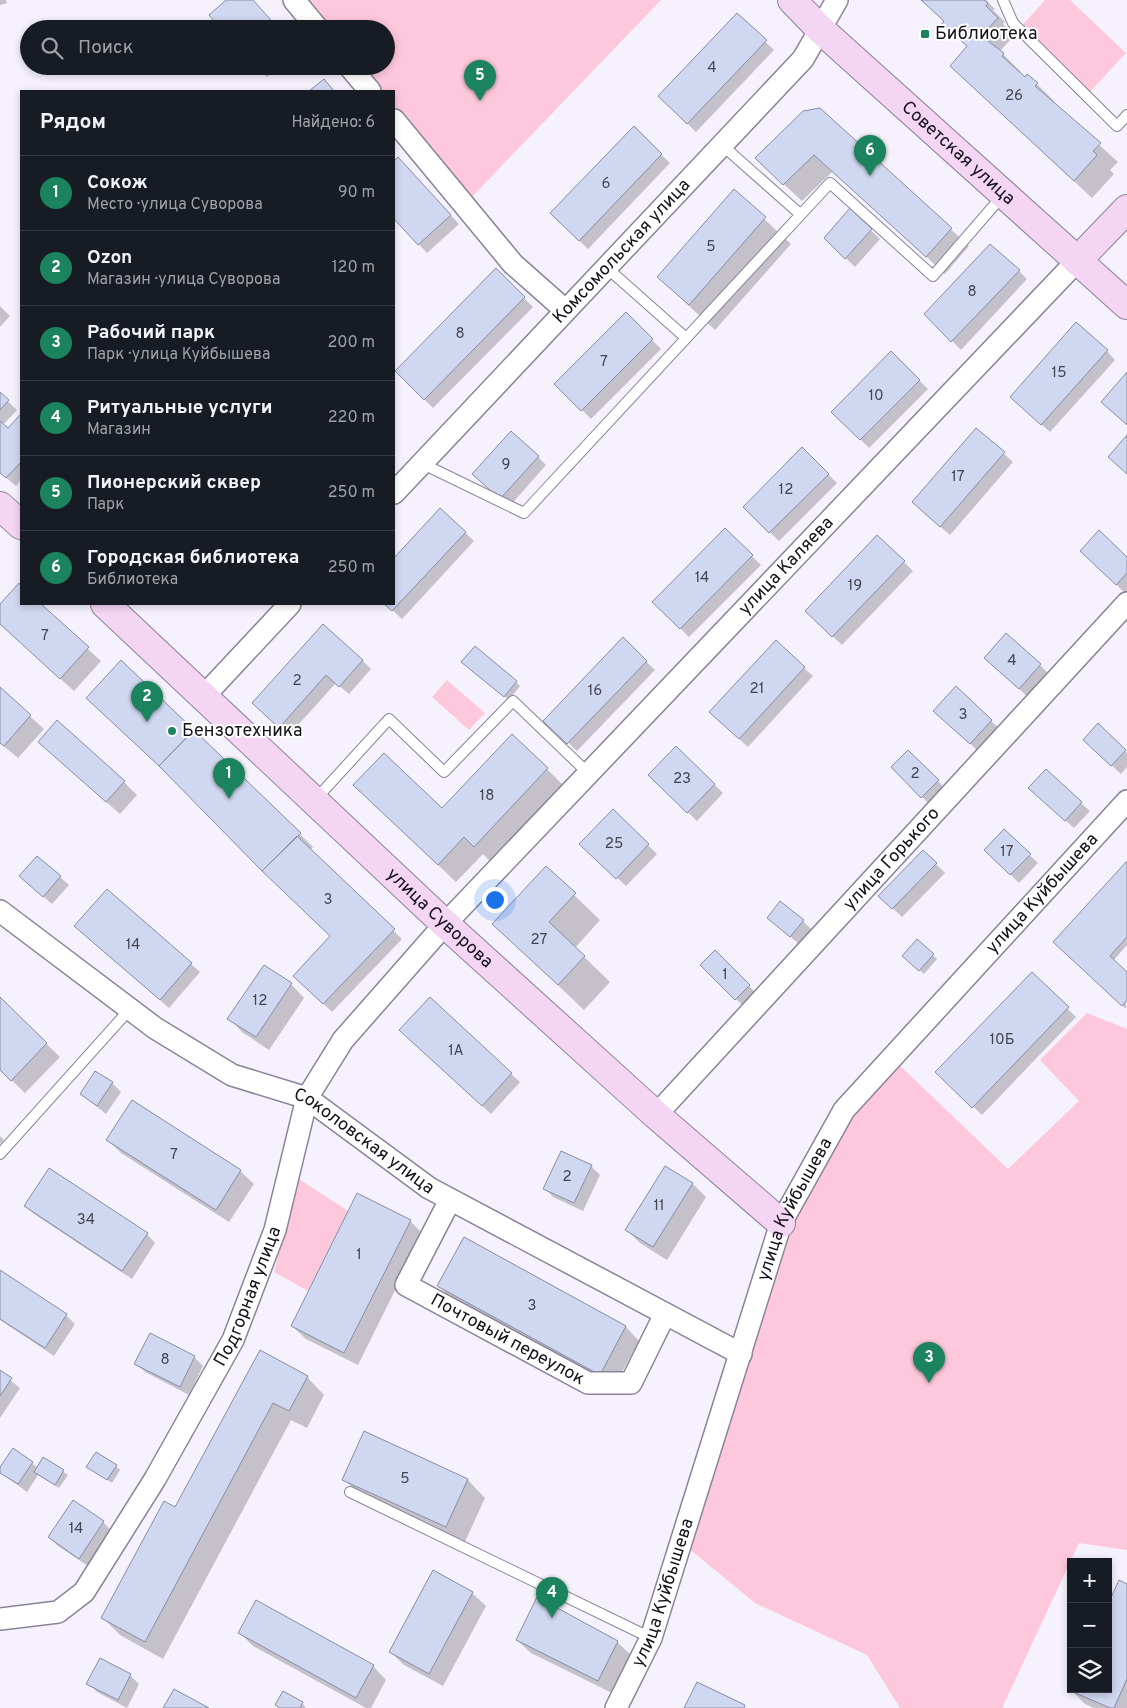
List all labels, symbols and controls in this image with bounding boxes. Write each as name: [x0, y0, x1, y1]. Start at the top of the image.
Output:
search box: [20, 20, 395, 75]
place label: Библиотека: [935, 23, 1037, 46]
marker: Библиотека: [919, 28, 931, 40]
icon: search: [38, 34, 66, 62]
text: Поиск: [78, 36, 134, 60]
house number: 4: [707, 59, 717, 78]
pin: 5: [464, 60, 496, 101]
house number: 26: [1005, 87, 1023, 106]
street label: Советская улица: [896, 96, 1020, 210]
text: Рядом: [40, 109, 106, 136]
text: Найдено: 6: [292, 113, 375, 133]
pin: 6: [854, 135, 886, 176]
text: Сокож: [87, 171, 148, 195]
street label: Комсомольская улица: [548, 174, 696, 329]
house number: 6: [602, 175, 611, 194]
text: 1: [53, 183, 59, 203]
text: 90 m: [338, 183, 375, 203]
text: Место · улица Суворова: [87, 195, 263, 215]
house number: 5: [706, 238, 716, 257]
text: Ozon: [87, 246, 132, 270]
text: 2: [51, 258, 61, 278]
text: 120 m: [332, 258, 375, 278]
text: Магазин · улица Суворова: [87, 270, 281, 290]
house number: 8: [967, 283, 977, 302]
text: Рабочий парк: [87, 321, 215, 345]
house number: 8: [455, 325, 465, 344]
text: 3: [51, 333, 61, 353]
text: 200 m: [327, 333, 375, 353]
text: Парк · улица Куйбышева: [87, 345, 270, 365]
house number: 7: [600, 353, 608, 372]
house number: 15: [1052, 364, 1066, 383]
house number: 10: [868, 387, 884, 406]
text: Ритуальные услуги: [87, 396, 273, 420]
text: 4: [51, 408, 61, 428]
text: 220 m: [328, 408, 375, 428]
text: Магазин: [87, 420, 151, 440]
house number: 9: [502, 456, 510, 475]
house number: 17: [951, 468, 965, 487]
text: Пионерский сквер: [87, 471, 261, 495]
house number: 12: [779, 481, 793, 500]
text: 5: [51, 483, 61, 503]
text: 250 m: [328, 483, 375, 503]
text: Парк: [87, 495, 124, 515]
street label: улица Каляева: [734, 512, 839, 620]
text: Городская библиотека: [87, 546, 299, 570]
text: 6: [51, 558, 61, 578]
text: 250 m: [328, 558, 375, 578]
house number: 14: [695, 569, 709, 588]
text: Библиотека: [87, 570, 178, 590]
house number: 19: [848, 577, 862, 596]
house number: 7: [41, 627, 49, 646]
house number: 4: [1007, 652, 1017, 671]
house number: 2: [292, 672, 302, 691]
house number: 21: [750, 680, 764, 699]
pin: 2: [131, 681, 163, 722]
house number: 16: [588, 682, 602, 701]
house number: 3: [958, 706, 968, 725]
place label: Бензотехника: [182, 720, 303, 743]
marker: Бензотехника: [166, 725, 178, 737]
pin: 1: [213, 758, 245, 799]
house number: 2: [910, 765, 920, 784]
house number: 23: [673, 770, 691, 789]
house number: 18: [480, 787, 494, 806]
street label: улица Горького: [838, 802, 945, 915]
street label: улица Куйбышева: [981, 828, 1103, 959]
house number: 25: [605, 835, 623, 854]
house number: 17: [1000, 843, 1014, 862]
street label: улица Суворова: [381, 863, 498, 973]
your location: [482, 887, 508, 913]
house number: 3: [323, 891, 333, 910]
house number: 27: [531, 931, 548, 950]
house number: 14: [126, 936, 140, 955]
house number: 1: [722, 966, 728, 985]
house number: 12: [253, 992, 267, 1011]
house number: 10Б: [989, 1031, 1015, 1050]
house number: 1А: [448, 1042, 464, 1061]
street label: Соколовская улица: [291, 1083, 439, 1200]
street label: улица Куйбышева: [752, 1134, 838, 1284]
house number: 7: [170, 1146, 178, 1165]
house number: 2: [562, 1168, 572, 1187]
house number: 11: [653, 1197, 665, 1216]
house number: 34: [77, 1211, 95, 1230]
street label: Подгорная улица: [209, 1223, 287, 1371]
house number: 1: [356, 1246, 362, 1265]
street label: Почтовый переулок: [426, 1289, 589, 1391]
house number: 3: [527, 1297, 537, 1316]
pin: 3: [913, 1342, 945, 1383]
house number: 8: [160, 1351, 170, 1370]
house number: 5: [400, 1470, 410, 1489]
street label: улица Куйбышева: [627, 1516, 699, 1671]
house number: 14: [69, 1520, 83, 1539]
map controls: [1067, 1558, 1112, 1693]
button: +: [1067, 1558, 1112, 1603]
pin: 4: [536, 1577, 568, 1618]
button: −: [1067, 1603, 1112, 1648]
button: layers: [1067, 1648, 1112, 1693]

